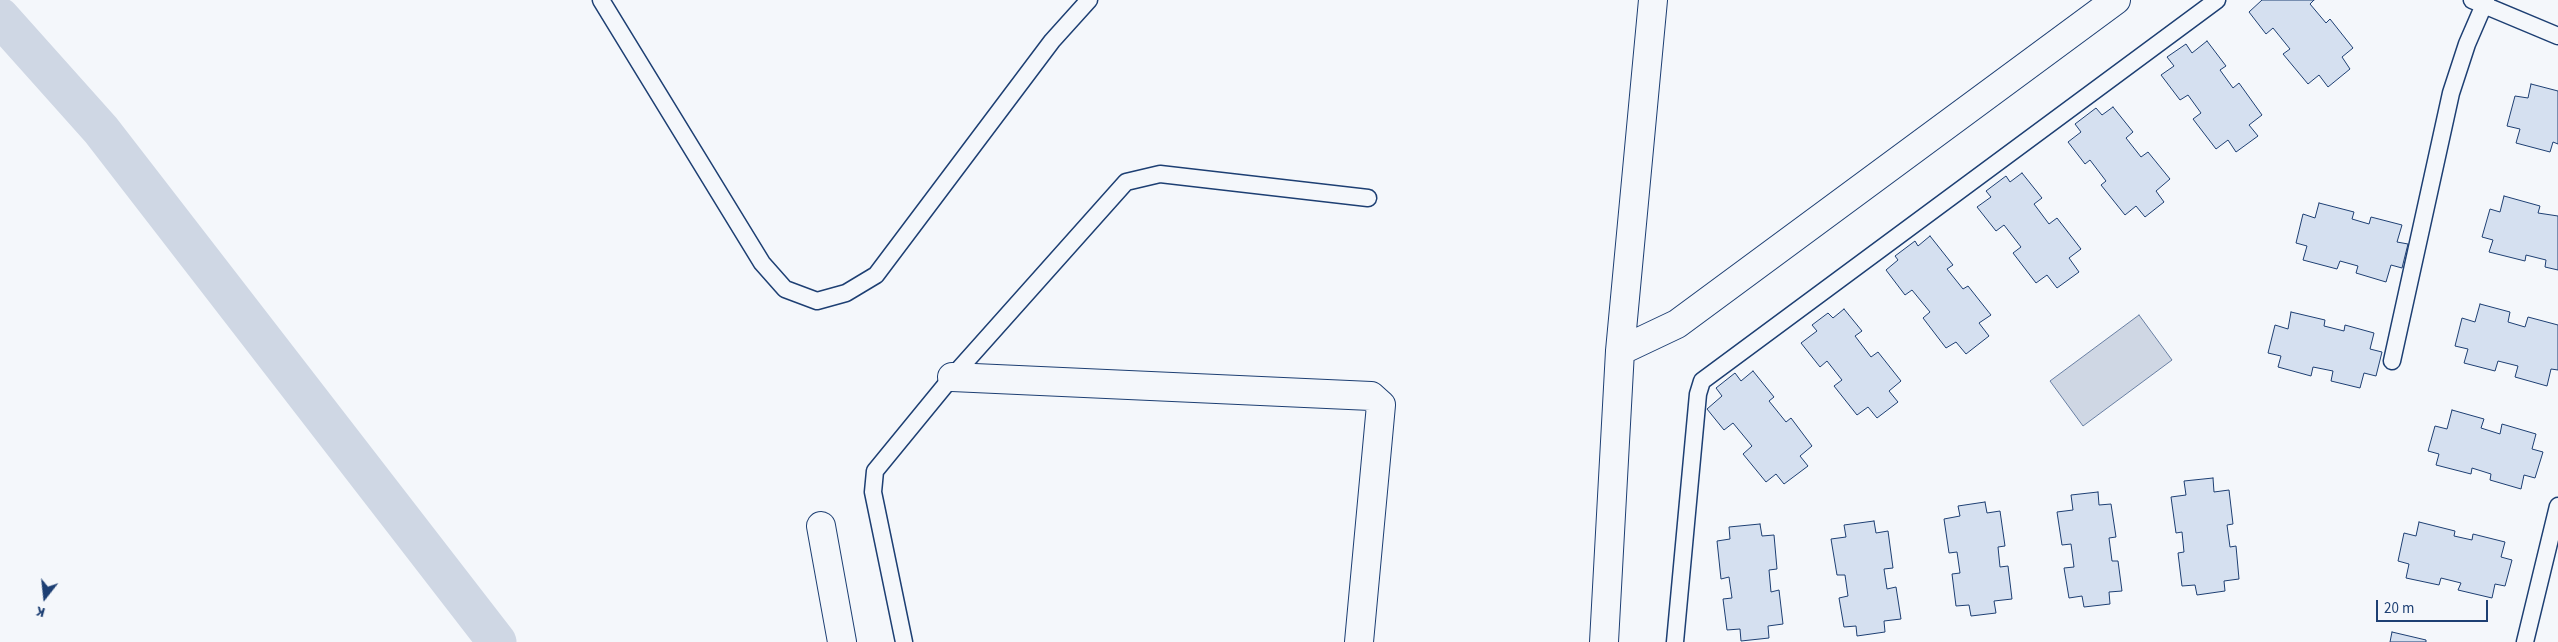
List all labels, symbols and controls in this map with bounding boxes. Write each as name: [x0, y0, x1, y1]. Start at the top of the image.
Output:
north arrow: [20, 572, 70, 622]
scale bar: [2378, 590, 2490, 622]
text: 20 m: [2384, 598, 2414, 619]
text: K: [34, 601, 48, 622]

